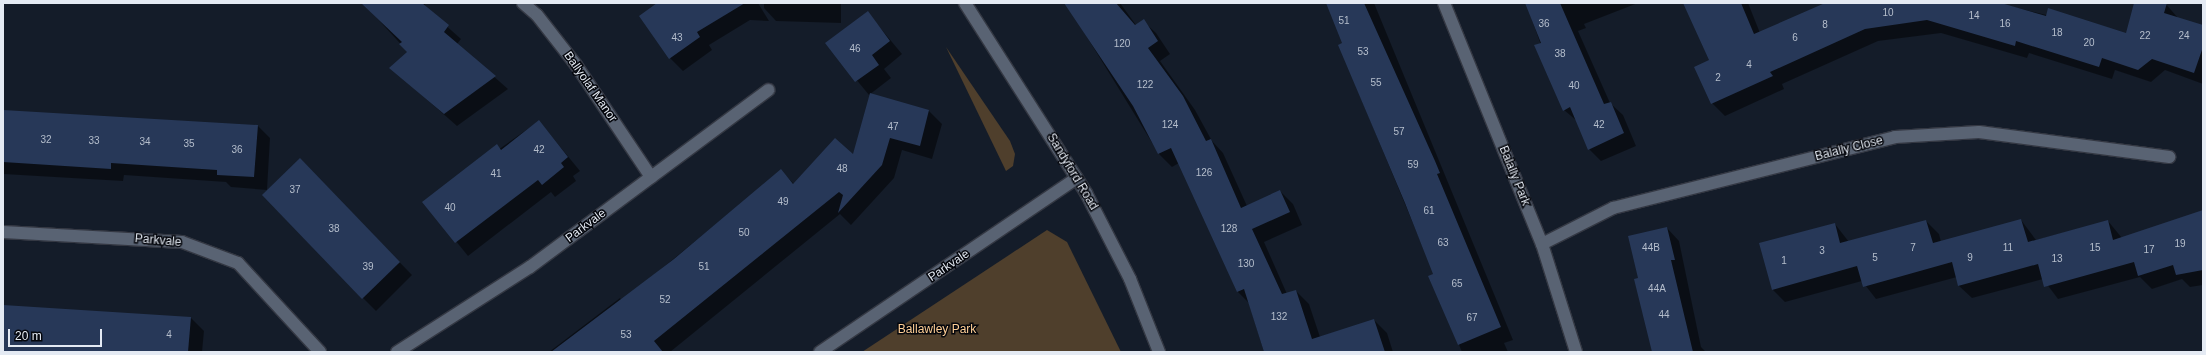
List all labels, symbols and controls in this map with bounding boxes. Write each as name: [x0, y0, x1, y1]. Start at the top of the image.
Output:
house number: 10: [1882, 7, 1894, 19]
house number: 14: [1968, 10, 1980, 22]
house number: 51: [1338, 15, 1350, 27]
house number: 36: [1538, 18, 1550, 30]
house number: 16: [1999, 18, 2011, 30]
house number: 8: [1822, 19, 1828, 31]
house number: 18: [2051, 27, 2063, 39]
house number: 22: [2139, 30, 2151, 42]
house number: 24: [2178, 30, 2190, 42]
house number: 43: [671, 32, 683, 44]
house number: 6: [1792, 32, 1798, 44]
house number: 20: [2083, 37, 2095, 49]
house number: 120: [1114, 38, 1130, 50]
house number: 46: [849, 43, 861, 55]
house number: 53: [1357, 46, 1369, 58]
house number: 38: [1554, 48, 1566, 60]
street label: Ballyolaf Manor: [560, 49, 620, 125]
house number: 4: [1746, 59, 1752, 71]
house number: 2: [1715, 72, 1721, 84]
house number: 55: [1370, 77, 1382, 89]
house number: 122: [1137, 79, 1153, 91]
house number: 40: [1568, 80, 1580, 92]
house number: 124: [1162, 119, 1178, 131]
house number: 42: [1593, 119, 1605, 131]
house number: 47: [887, 121, 899, 133]
house number: 57: [1393, 126, 1405, 138]
street label: Sandyford Road: [1043, 131, 1101, 213]
house number: 32: [40, 134, 52, 146]
street label: Balally Close: [1814, 134, 1884, 164]
house number: 33: [88, 135, 100, 147]
house number: 34: [139, 136, 151, 148]
house number: 35: [183, 138, 195, 150]
house number: 36: [231, 144, 243, 156]
house number: 42: [533, 144, 545, 156]
street label: Balally Park: [1495, 144, 1533, 208]
house number: 59: [1407, 159, 1419, 171]
house number: 48: [836, 163, 848, 175]
house number: 126: [1196, 167, 1212, 179]
house number: 41: [490, 168, 502, 180]
house number: 37: [289, 184, 301, 196]
house number: 49: [777, 196, 789, 208]
house number: 40: [444, 202, 456, 214]
house number: 61: [1423, 205, 1435, 217]
street label: Parkvale: [563, 206, 609, 246]
house number: 38: [328, 223, 340, 235]
house number: 128: [1221, 223, 1237, 235]
house number: 50: [738, 227, 750, 239]
street label: Parkvale: [134, 232, 182, 250]
house number: 63: [1437, 237, 1449, 249]
house number: 19: [2174, 238, 2186, 250]
house number: 44B: [1642, 242, 1660, 254]
house number: 7: [1910, 242, 1916, 254]
house number: 11: [2003, 242, 2013, 254]
house number: 15: [2089, 242, 2101, 254]
house number: 17: [2143, 244, 2155, 256]
house number: 3: [1819, 245, 1825, 257]
street label: Parkvale: [926, 247, 972, 285]
house number: 5: [1872, 252, 1878, 264]
house number: 9: [1967, 252, 1973, 264]
house number: 13: [2051, 253, 2063, 265]
house number: 1: [1781, 255, 1787, 267]
house number: 130: [1238, 258, 1254, 270]
house number: 39: [362, 261, 374, 273]
house number: 51: [698, 261, 710, 273]
house number: 65: [1451, 278, 1463, 290]
house number: 44A: [1648, 283, 1666, 295]
house number: 52: [659, 294, 671, 306]
house number: 44: [1658, 309, 1670, 321]
house number: 132: [1271, 311, 1287, 323]
house number: 67: [1466, 312, 1478, 324]
scale bar: [10, 321, 104, 347]
park label: Ballawley Park: [898, 323, 976, 337]
text: 20 m: [15, 329, 42, 343]
house number: 4: [166, 329, 172, 341]
house number: 53: [620, 329, 632, 341]

